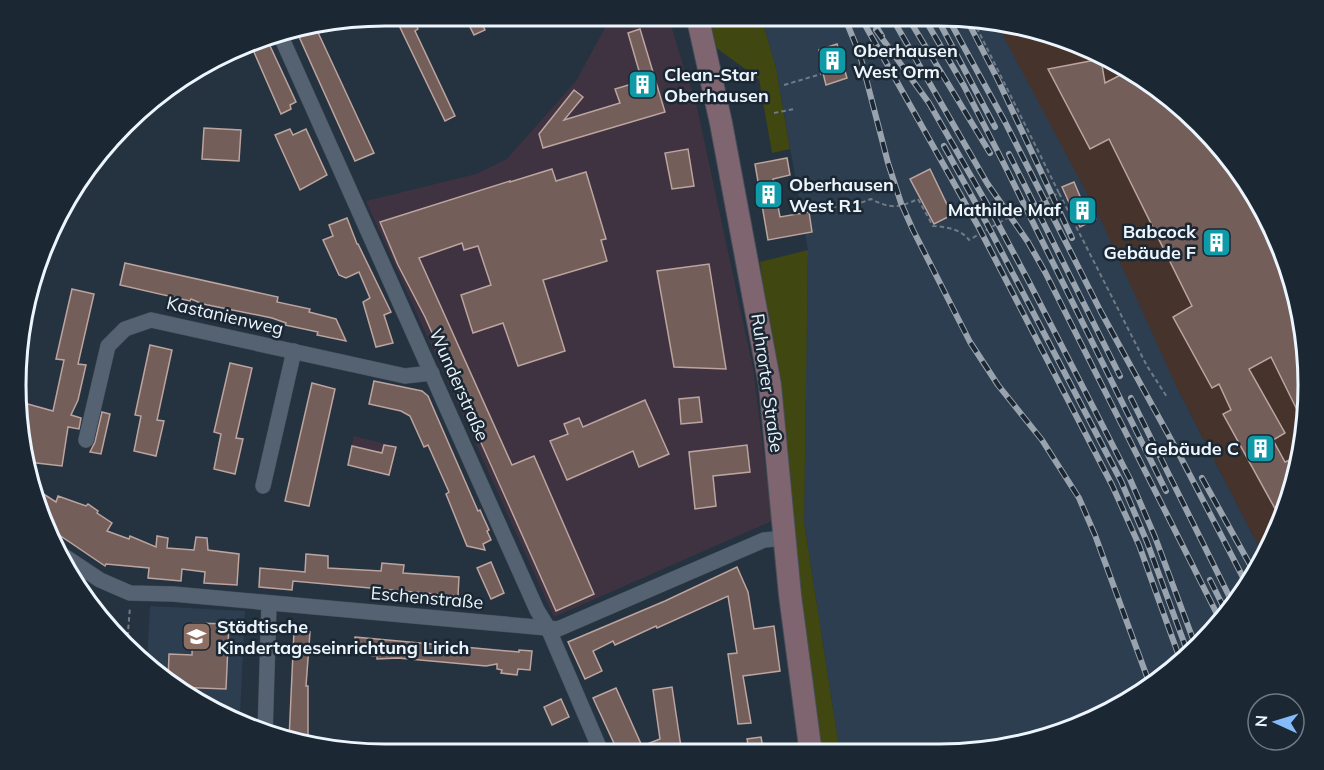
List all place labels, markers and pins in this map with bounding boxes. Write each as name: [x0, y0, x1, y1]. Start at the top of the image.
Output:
place label: Oberhausen West Orm: [853, 39, 958, 83]
building icon: Oberhausen West Orm: [816, 45, 848, 77]
place label: Clean-Star Oberhausen: [664, 63, 769, 107]
building icon: Clean-Star Oberhausen: [627, 69, 659, 101]
place label: Oberhausen West R1: [789, 173, 894, 217]
building icon: Oberhausen West R1: [752, 179, 784, 211]
building icon: Mathilde Maf: [1066, 194, 1098, 226]
place label: Mathilde Maf: [948, 198, 1061, 221]
place label: Babcock Gebäude F: [1104, 220, 1197, 264]
building icon: Babcock Gebäude F: [1201, 226, 1233, 258]
building icon: Gebäude C: [1244, 433, 1276, 465]
place label: Gebäude C: [1144, 437, 1239, 460]
place label: Städtische Kindertageseinrichtung Lirich: [217, 615, 469, 659]
school or university icon: Städtische Kindertageseinrichtung Lirich: [180, 621, 212, 653]

